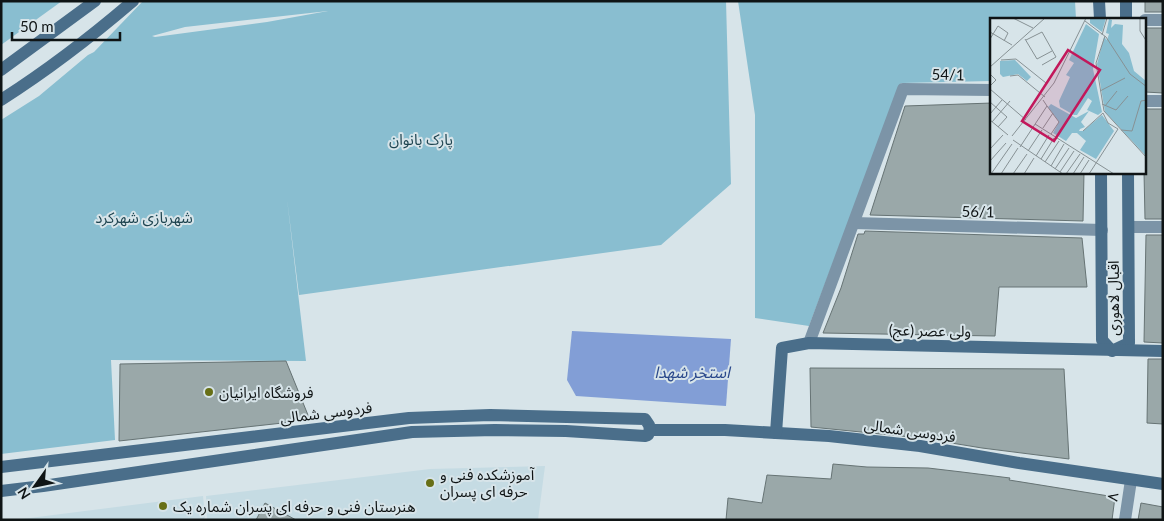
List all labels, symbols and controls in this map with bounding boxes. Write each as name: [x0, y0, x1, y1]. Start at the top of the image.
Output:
scale bar: [12, 10, 120, 42]
text: 50 m: [20, 17, 54, 35]
inset map: [990, 18, 1146, 174]
street label: 54/1: [931, 65, 965, 83]
park label: پارک بانوان: [389, 130, 453, 150]
street label: 56/1: [961, 202, 995, 220]
park label: شهربازی شهرکرد: [95, 208, 193, 227]
street label: اقبال لاهوری: [1104, 260, 1123, 336]
street label: ولی عصر (عج): [889, 320, 971, 344]
water label: استخر شهدا: [654, 362, 732, 382]
place label: فروشگاه ایرانیان: [219, 383, 314, 402]
marker: فروشگاه ایرانیان: [203, 386, 215, 398]
street label: فردوسی شمالی: [279, 397, 373, 428]
street label: فردوسی شمالی: [863, 415, 957, 446]
north arrow: [10, 461, 60, 511]
place label: آموزشکده فنی و حرفه ای پسران: [440, 465, 535, 502]
marker: آموزشکده فنی و حرفه ای پسران: [424, 477, 436, 489]
text: N: [14, 484, 34, 503]
street label: ۸: [1102, 491, 1122, 503]
place label: هنرستان فنی و حرفه ای پسران شماره یک: [173, 497, 416, 517]
marker: هنرستان فنی و حرفه ای پسران شماره یک: [157, 500, 169, 512]

